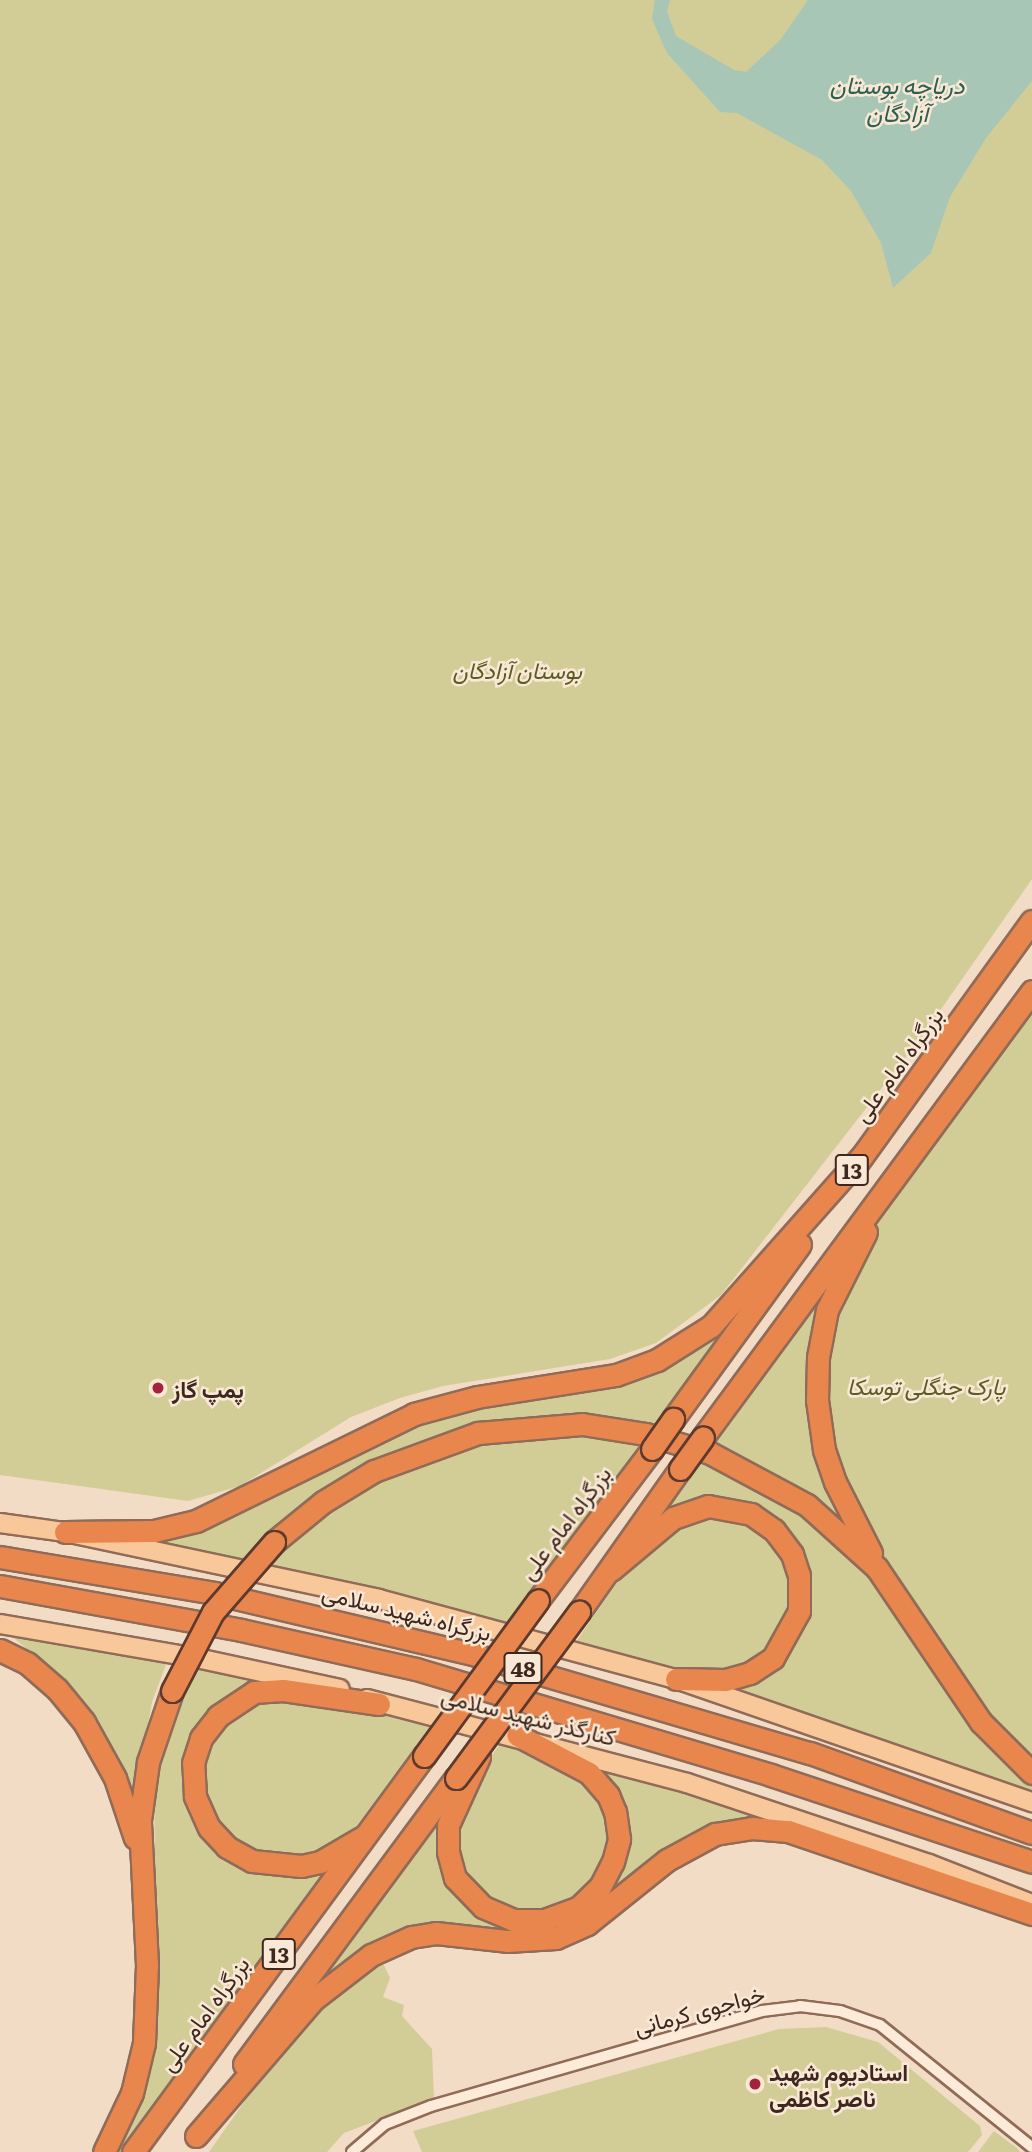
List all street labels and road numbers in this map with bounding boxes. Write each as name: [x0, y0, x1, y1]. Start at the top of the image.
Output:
street label: بزرگراه امام علی: [846, 1001, 948, 1127]
road number: 13: [834, 1152, 870, 1188]
street label: بزرگراه امام علی: [512, 1460, 616, 1584]
street label: بزرگراه شهید سلامی: [319, 1577, 495, 1645]
road number: 48: [502, 1650, 544, 1686]
street label: کنارگذر شهید سلامی: [439, 1680, 619, 1750]
road number: 13: [262, 1937, 296, 1972]
street label: بزرگراه امام علی: [152, 1950, 254, 2076]
street label: خواجوی کرمانی: [630, 1978, 768, 2040]

